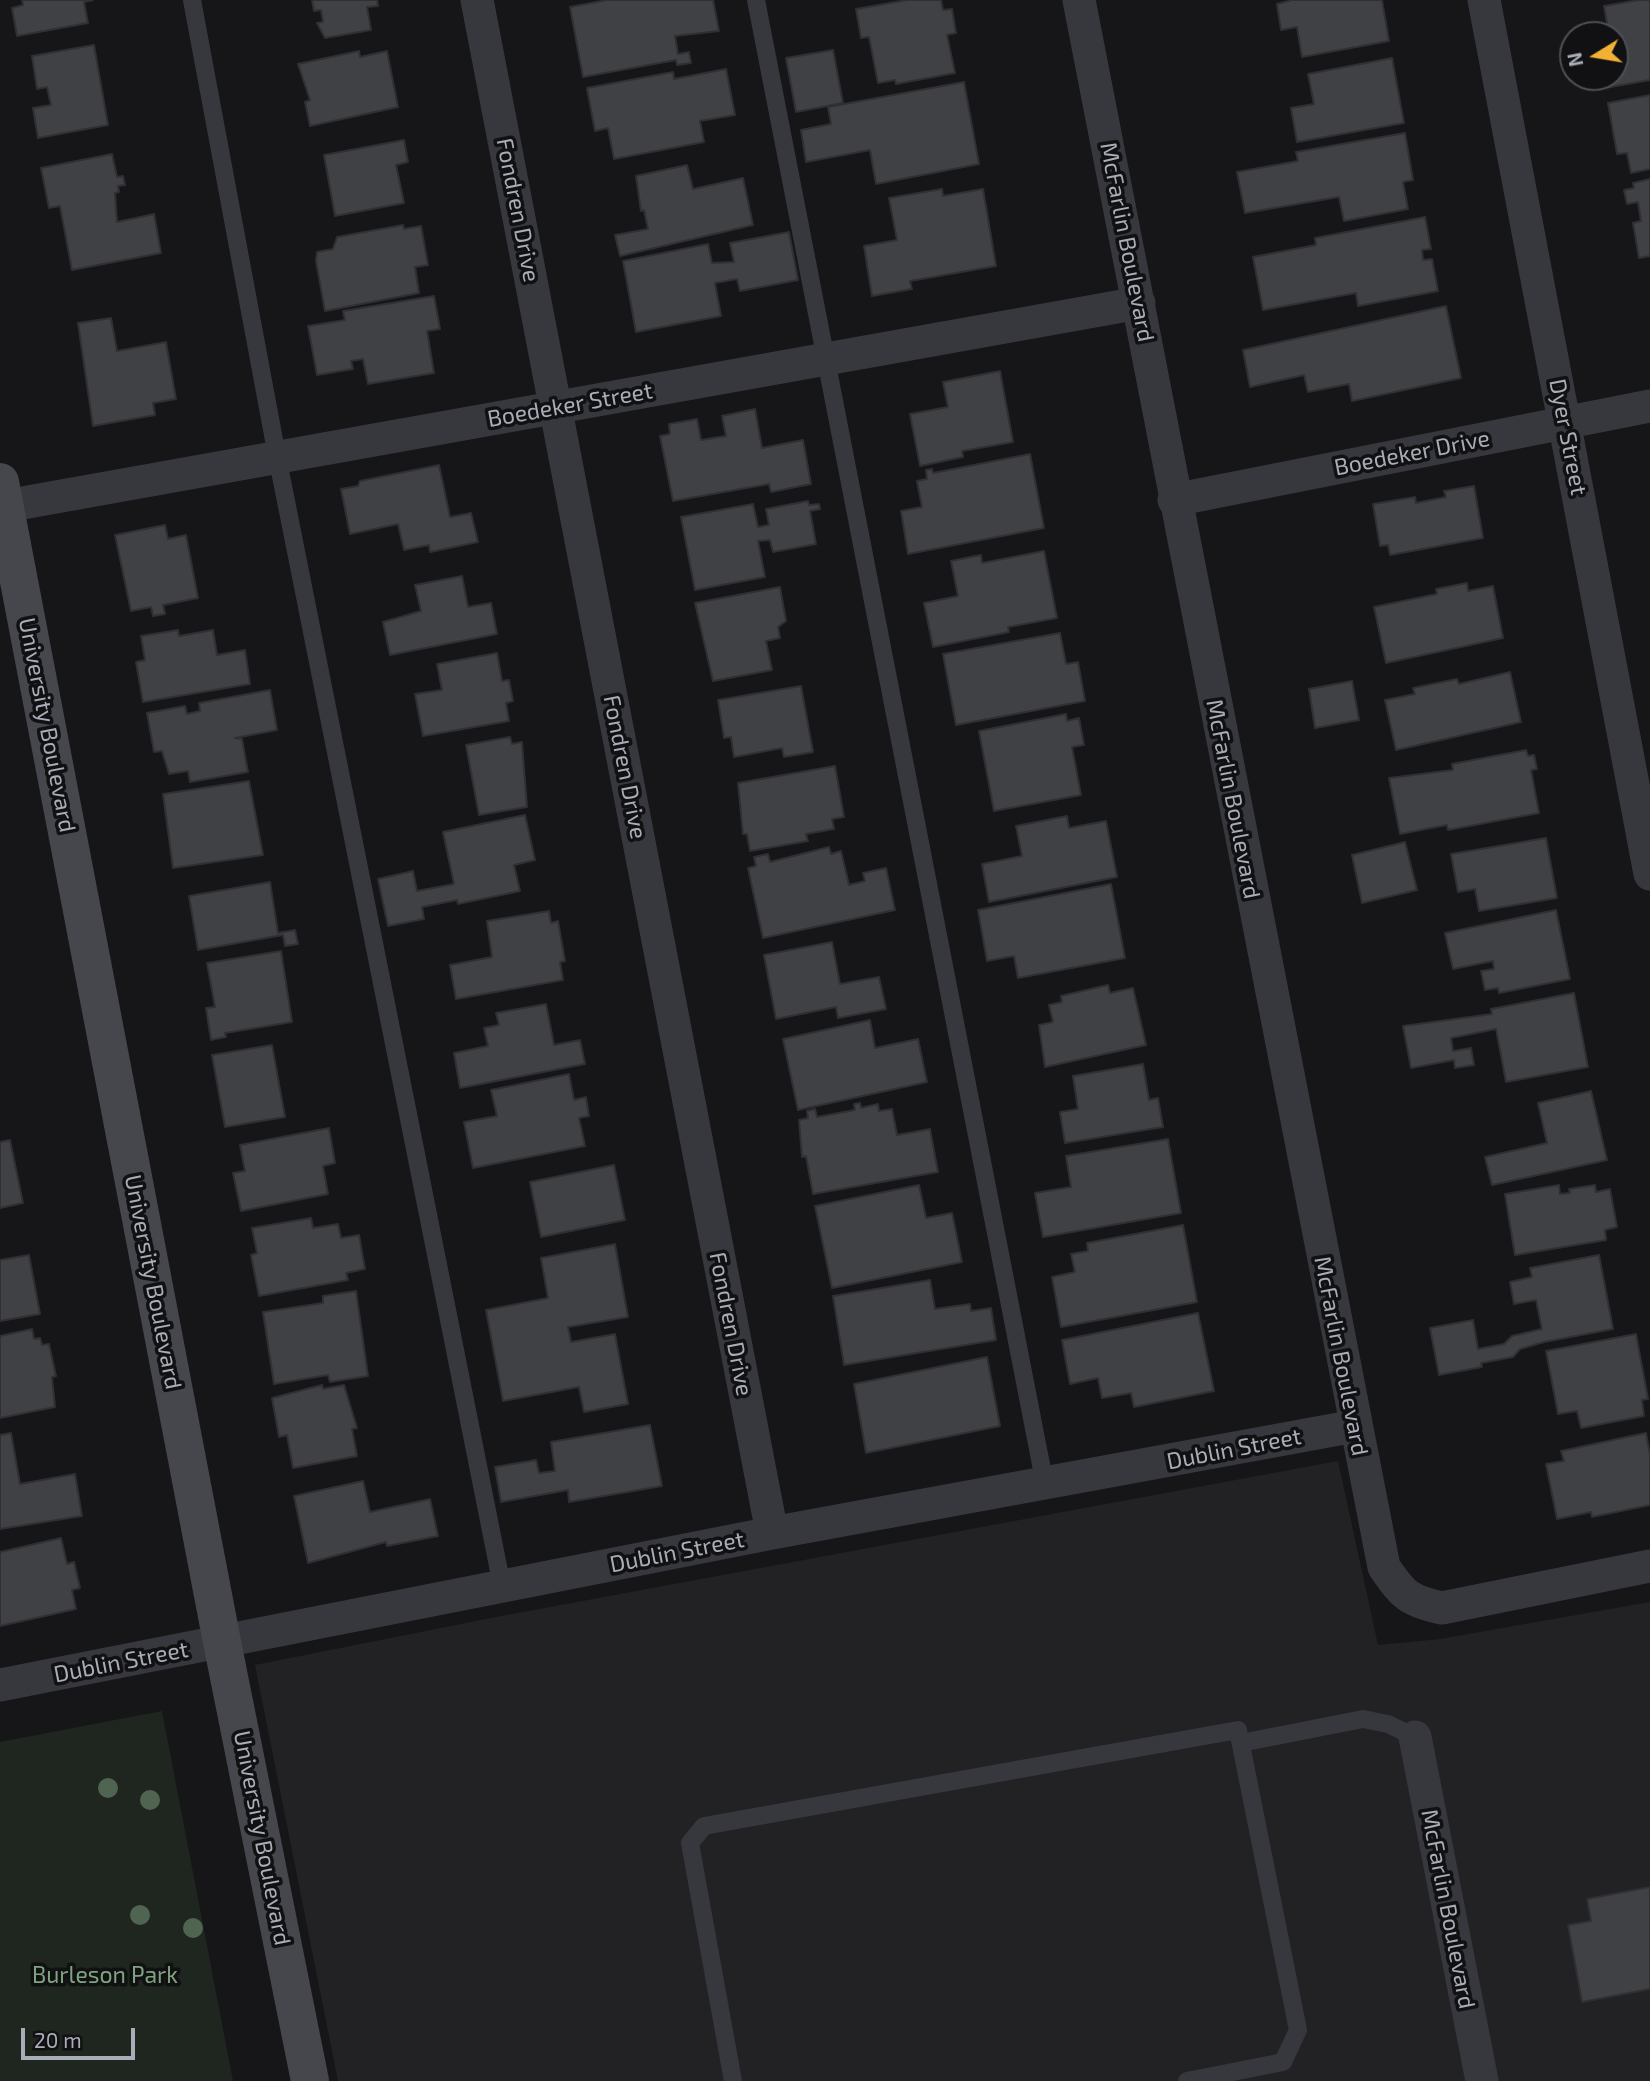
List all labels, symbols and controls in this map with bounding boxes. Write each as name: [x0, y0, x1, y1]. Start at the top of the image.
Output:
north arrow: [1559, 21, 1629, 91]
text: N: [1562, 51, 1587, 69]
street label: Fondren Drive: [491, 136, 545, 284]
street label: McFarlin Boulevard: [1094, 140, 1160, 344]
street label: Dyer Street: [1543, 376, 1593, 498]
street label: Boedeker Street: [485, 377, 655, 433]
street label: Boedeker Drive: [1332, 424, 1492, 482]
street label: University Boulevard: [13, 615, 81, 835]
street label: Fondren Drive: [598, 693, 652, 841]
street label: McFarlin Boulevard: [1200, 697, 1266, 901]
street label: University Boulevard: [119, 1172, 187, 1392]
street label: Fondren Drive: [704, 1250, 758, 1398]
street label: McFarlin Boulevard: [1308, 1254, 1374, 1458]
street label: Dublin Street: [1164, 1422, 1304, 1476]
street label: Dublin Street: [607, 1525, 747, 1579]
street label: Dublin Street: [51, 1635, 191, 1689]
street label: University Boulevard: [228, 1728, 296, 1948]
street label: McFarlin Boulevard: [1415, 1807, 1481, 2011]
park label: Burleson Park: [32, 1961, 178, 1989]
scale bar: [24, 2014, 138, 2058]
text: 20 m: [34, 2027, 82, 2052]

